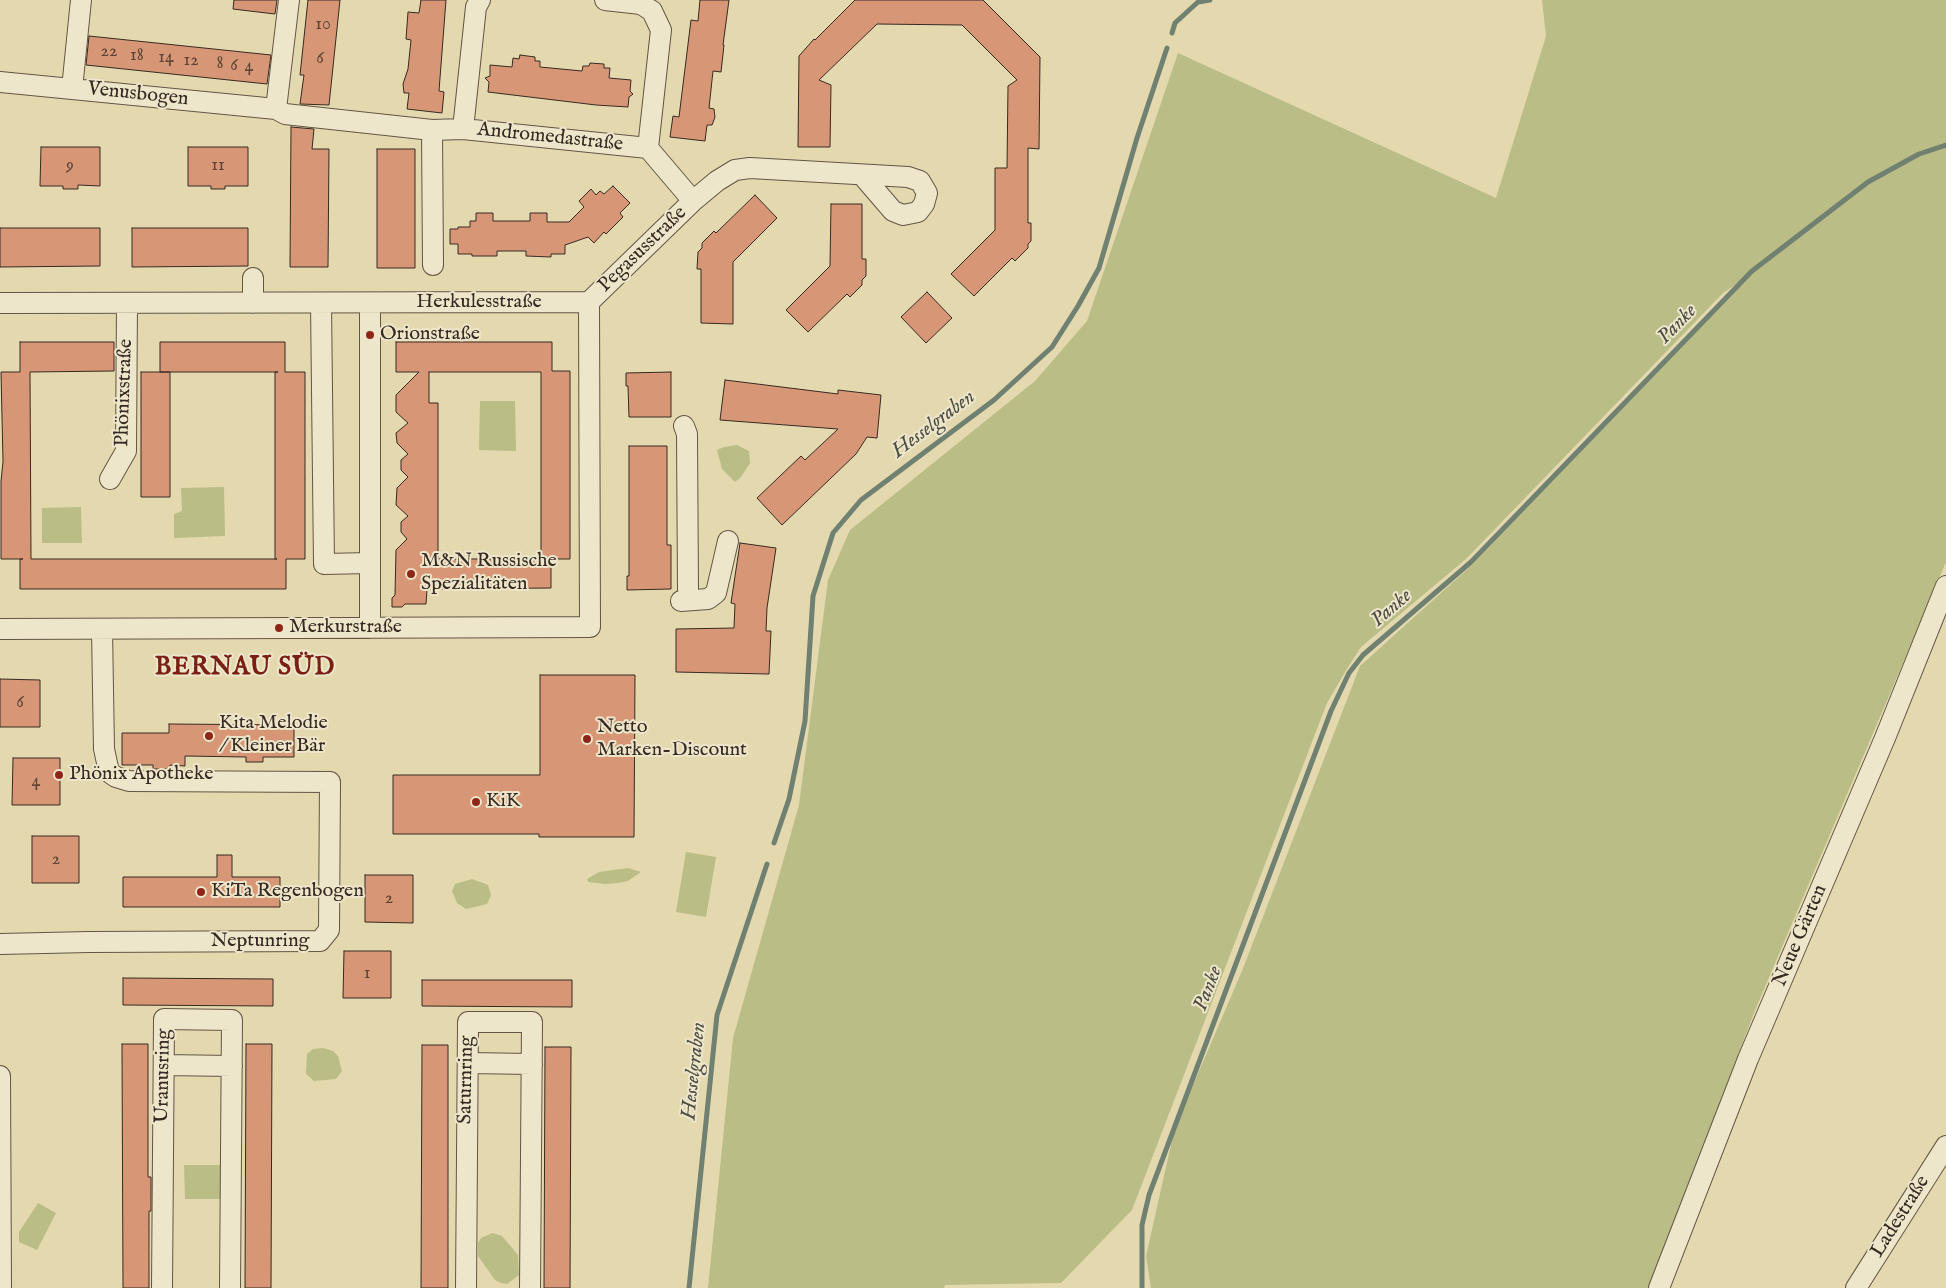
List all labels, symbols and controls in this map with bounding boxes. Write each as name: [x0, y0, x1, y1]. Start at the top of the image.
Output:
house number: 10: [315, 14, 331, 36]
house number: 22: [101, 41, 117, 63]
house number: 18: [130, 45, 144, 67]
house number: 14: [158, 47, 174, 69]
house number: 6: [316, 48, 324, 70]
house number: 12: [183, 50, 199, 72]
house number: 8: [216, 53, 224, 75]
house number: 6: [230, 55, 238, 77]
house number: 4: [245, 56, 253, 78]
street label: Venusbogen: [86, 78, 190, 112]
street label: Andromedastraße: [476, 118, 624, 158]
house number: 9: [66, 155, 74, 177]
house number: 11: [211, 155, 225, 177]
street label: Pegasusstraße: [594, 202, 692, 298]
street label: Herkulesstraße: [416, 291, 542, 315]
water label: Panke: [1653, 300, 1703, 350]
place label: Orionstraße: [380, 323, 480, 347]
marker: Orionstraße: [364, 329, 376, 341]
street label: Phönixstraße: [111, 339, 139, 447]
water label: Hesselgraben: [887, 385, 981, 465]
place label: M&N Russische Spezialitäten: [421, 550, 557, 597]
marker: M&N Russische Spezialitäten: [405, 568, 417, 580]
water label: Panke: [1366, 584, 1418, 634]
place label: Merkurstraße: [289, 616, 402, 640]
marker: Merkurstraße: [273, 622, 285, 634]
district label: BERNAU SÜD: [154, 654, 336, 684]
house number: 6: [16, 692, 24, 714]
place label: Kita Melodie / Kleiner Bär: [219, 712, 328, 759]
place label: Netto Marken-Discount: [597, 716, 747, 763]
marker: Kita Melodie / Kleiner Bär: [203, 730, 215, 742]
marker: Netto Marken-Discount: [581, 733, 593, 745]
place label: Phönix Apotheke: [69, 763, 213, 787]
marker: Phönix Apotheke: [53, 769, 65, 781]
house number: 4: [32, 771, 40, 793]
place label: KiK: [486, 790, 520, 814]
marker: KiK: [470, 796, 482, 808]
house number: 2: [52, 849, 60, 871]
place label: KiTa Regenbogen: [211, 880, 364, 904]
street label: Neue Gärten: [1769, 881, 1833, 991]
marker: KiTa Regenbogen: [195, 886, 207, 898]
house number: 2: [385, 888, 393, 910]
street label: Neptunring: [211, 930, 309, 954]
house number: 1: [364, 963, 370, 985]
water label: Panke: [1189, 963, 1229, 1015]
water label: Hesselgraben: [677, 1021, 713, 1121]
street label: Uranusring: [151, 1029, 177, 1123]
street label: Saturnring: [454, 1036, 480, 1124]
street label: Ladestraße: [1866, 1172, 1936, 1262]

